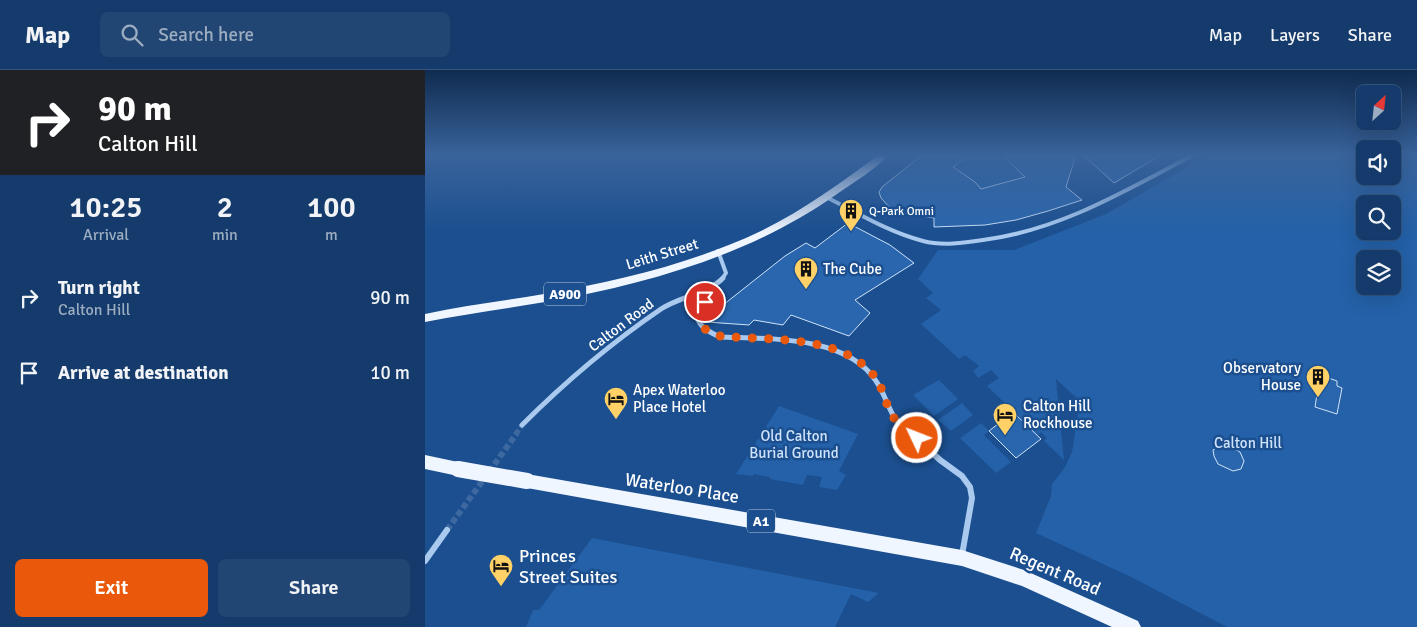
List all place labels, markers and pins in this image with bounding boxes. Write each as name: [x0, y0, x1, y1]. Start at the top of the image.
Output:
building icon: Q-Park Omni: [838, 198, 864, 232]
place label: Q-Park Omni: [869, 204, 934, 219]
building icon: The Cube: [793, 256, 819, 290]
place label: The Cube: [823, 260, 882, 278]
pin: [684, 281, 726, 323]
place label: Observatory House: [1223, 359, 1301, 394]
building icon: Observatory House: [1305, 364, 1331, 398]
place label: Apex Waterloo Place Hotel: [633, 381, 726, 416]
hotel icon: Apex Waterloo Place Hotel: [603, 386, 629, 420]
place label: Calton Hill Rockhouse: [1023, 397, 1092, 432]
hotel icon: Calton Hill Rockhouse: [992, 402, 1018, 436]
place label: Princes Street Suites: [519, 545, 618, 588]
hotel icon: Princes Street Suites: [488, 553, 514, 587]

